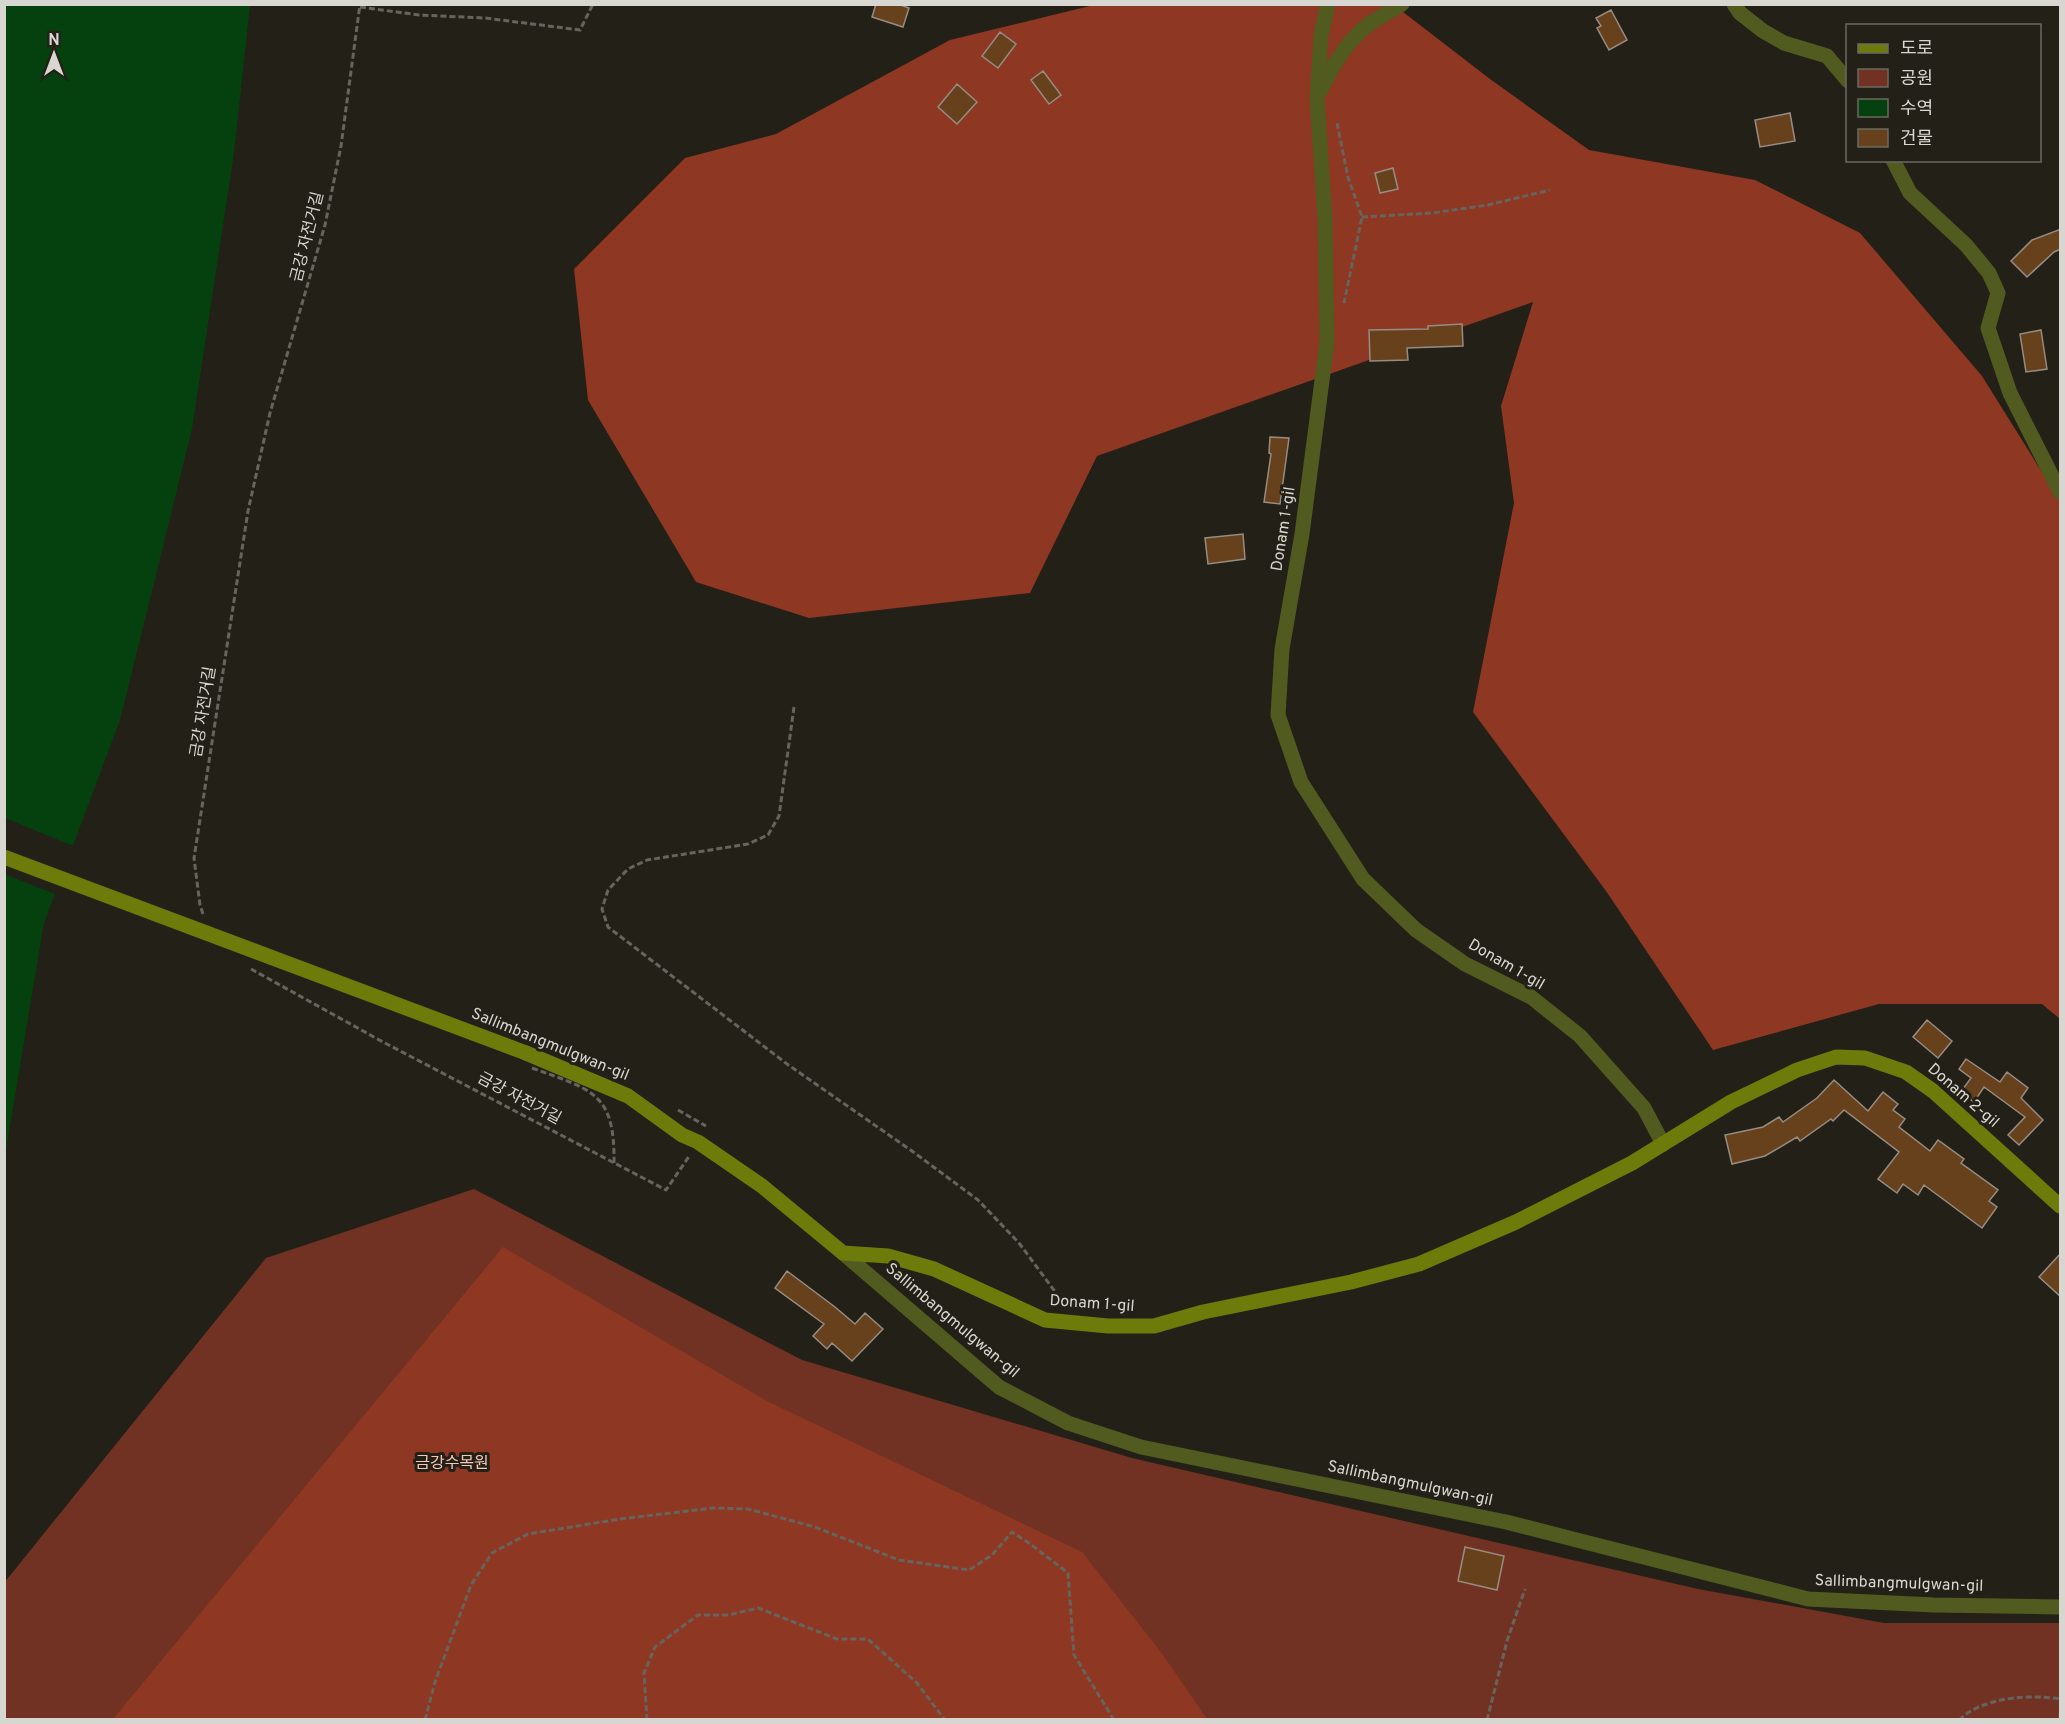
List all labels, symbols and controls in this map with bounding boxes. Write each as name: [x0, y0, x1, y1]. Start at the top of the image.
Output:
north arrow: [24, 24, 84, 84]
legend: [1846, 24, 2041, 162]
text: N: [48, 31, 60, 51]
text: 도로: [1900, 38, 1933, 61]
text: 공원: [1900, 68, 1933, 91]
text: 수역: [1900, 98, 1933, 121]
text: 건물: [1900, 128, 1933, 151]
street label: 금강 자전거길: [287, 190, 329, 284]
street label: Donam 1-gil: [1267, 485, 1301, 573]
street label: 금강 자전거길: [187, 665, 221, 759]
street label: Donam 1-gil: [1464, 935, 1548, 995]
street label: Sallimbangmulgwan-gil: [468, 1004, 632, 1086]
street label: Donam 2-gil: [1923, 1060, 2003, 1132]
street label: 금강 자전거길: [474, 1069, 564, 1129]
street label: Sallimbangmulgwan-gil: [881, 1259, 1023, 1383]
street label: Donam 1-gil: [1049, 1291, 1135, 1317]
park label: 금강수목원: [415, 1454, 489, 1474]
street label: Sallimbangmulgwan-gil: [1325, 1457, 1495, 1511]
street label: Sallimbangmulgwan-gil: [1814, 1571, 1984, 1597]

